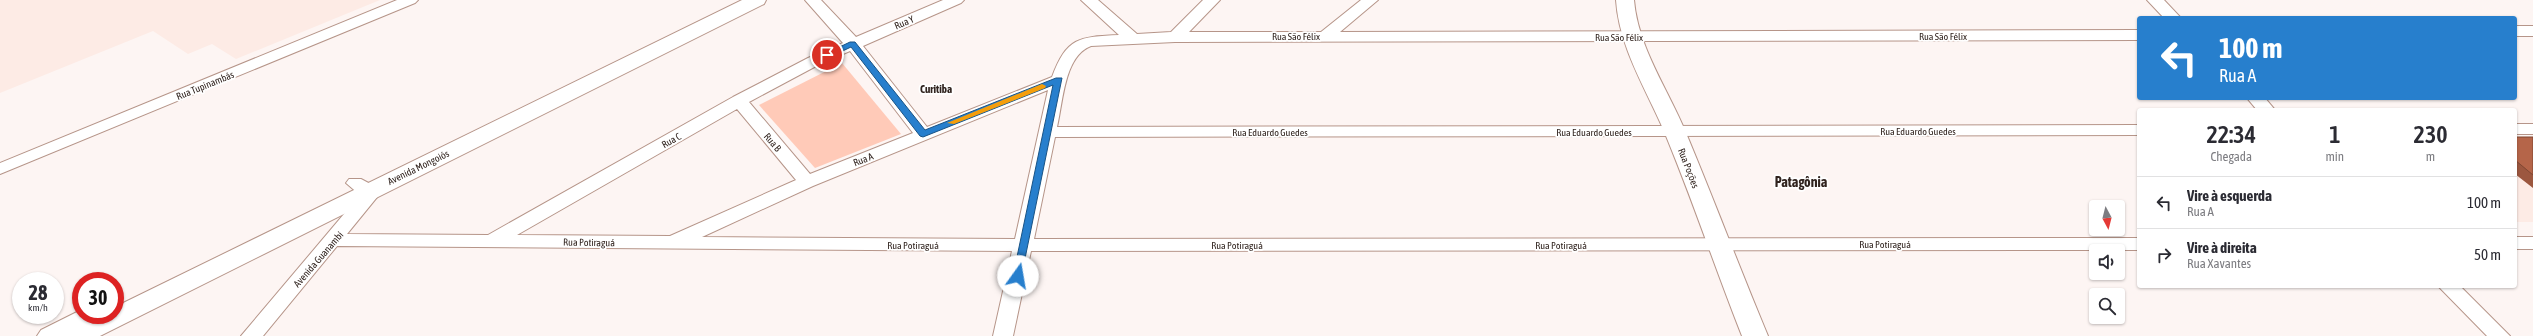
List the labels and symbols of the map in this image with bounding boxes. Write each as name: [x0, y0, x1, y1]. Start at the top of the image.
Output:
street label: Rua Y: [893, 13, 916, 31]
street label: Rua São Félix: [1272, 31, 1320, 42]
street label: Rua São Félix: [1919, 31, 1967, 42]
street label: Rua São Félix: [1595, 32, 1643, 43]
pin: [810, 38, 844, 72]
street label: Rua Tupinambás: [175, 69, 236, 102]
district label: Curitiba: [920, 83, 952, 95]
street label: Rua Eduardo Guedes: [1880, 126, 1956, 137]
street label: Rua Eduardo Guedes: [1232, 127, 1308, 138]
street label: Rua Eduardo Guedes: [1556, 127, 1632, 138]
street label: Rua C: [660, 130, 683, 150]
street label: Rua B: [762, 131, 784, 154]
street label: Rua Poções: [1676, 147, 1701, 190]
street label: Avenida Mongoiós: [386, 148, 451, 187]
street label: Rua A: [852, 150, 875, 168]
district label: Patagônia: [1775, 174, 1828, 190]
north arrow: [2089, 200, 2125, 236]
street label: Avenida Guanambi: [291, 229, 345, 289]
street label: Rua Potiraguá: [563, 237, 615, 248]
street label: Rua Potiraguá: [1859, 239, 1911, 250]
street label: Rua Potiraguá: [887, 240, 939, 251]
street label: Rua Potiraguá: [1211, 240, 1263, 251]
street label: Rua Potiraguá: [1535, 240, 1587, 251]
position arrow: [997, 255, 1039, 297]
speed limit sign: 30: [72, 272, 124, 324]

